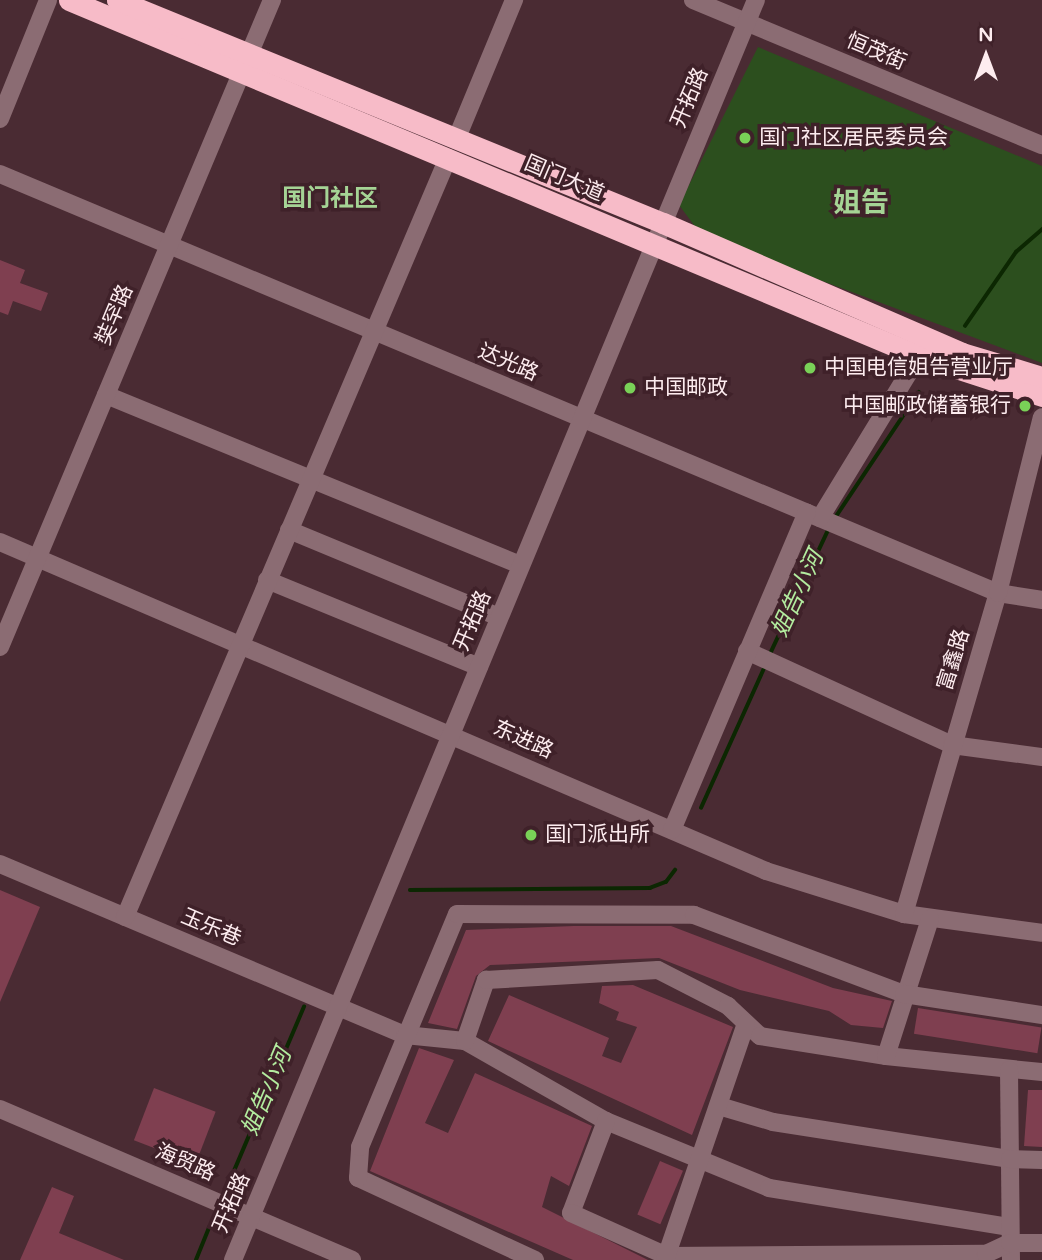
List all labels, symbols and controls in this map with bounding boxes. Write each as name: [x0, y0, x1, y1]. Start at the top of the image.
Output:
north arrow: [951, 21, 1021, 91]
text: N: [978, 24, 994, 46]
street label: 恒茂街: [842, 28, 910, 76]
street label: 开拓路: [666, 64, 714, 132]
place label: 国门社区居民委员会: [759, 125, 948, 151]
marker: 国门社区居民委员会: [737, 130, 753, 146]
street label: 国门大道: [520, 151, 608, 207]
district label: 国门社区: [282, 185, 378, 213]
district label: 姐告: [833, 186, 889, 220]
street label: 奘罕路: [91, 281, 139, 349]
street label: 达光路: [474, 339, 542, 387]
place label: 中国电信姐告营业厅: [824, 355, 1013, 381]
marker: 中国电信姐告营业厅: [802, 360, 818, 376]
place label: 中国邮政: [644, 375, 728, 401]
marker: 中国邮政: [622, 380, 638, 396]
place label: 中国邮政储蓄银行: [843, 393, 1011, 419]
marker: 中国邮政储蓄银行: [1017, 398, 1033, 414]
water label: 姐告小河: [766, 546, 830, 642]
street label: 开拓路: [449, 587, 497, 655]
street label: 富鑫路: [933, 626, 975, 694]
street label: 东进路: [489, 716, 557, 764]
place label: 国门派出所: [545, 822, 650, 848]
marker: 国门派出所: [523, 827, 539, 843]
street label: 玉乐巷: [177, 904, 245, 952]
water label: 姐告小河: [236, 1044, 298, 1140]
street label: 海贸路: [151, 1139, 219, 1187]
street label: 开拓路: [208, 1169, 256, 1237]

